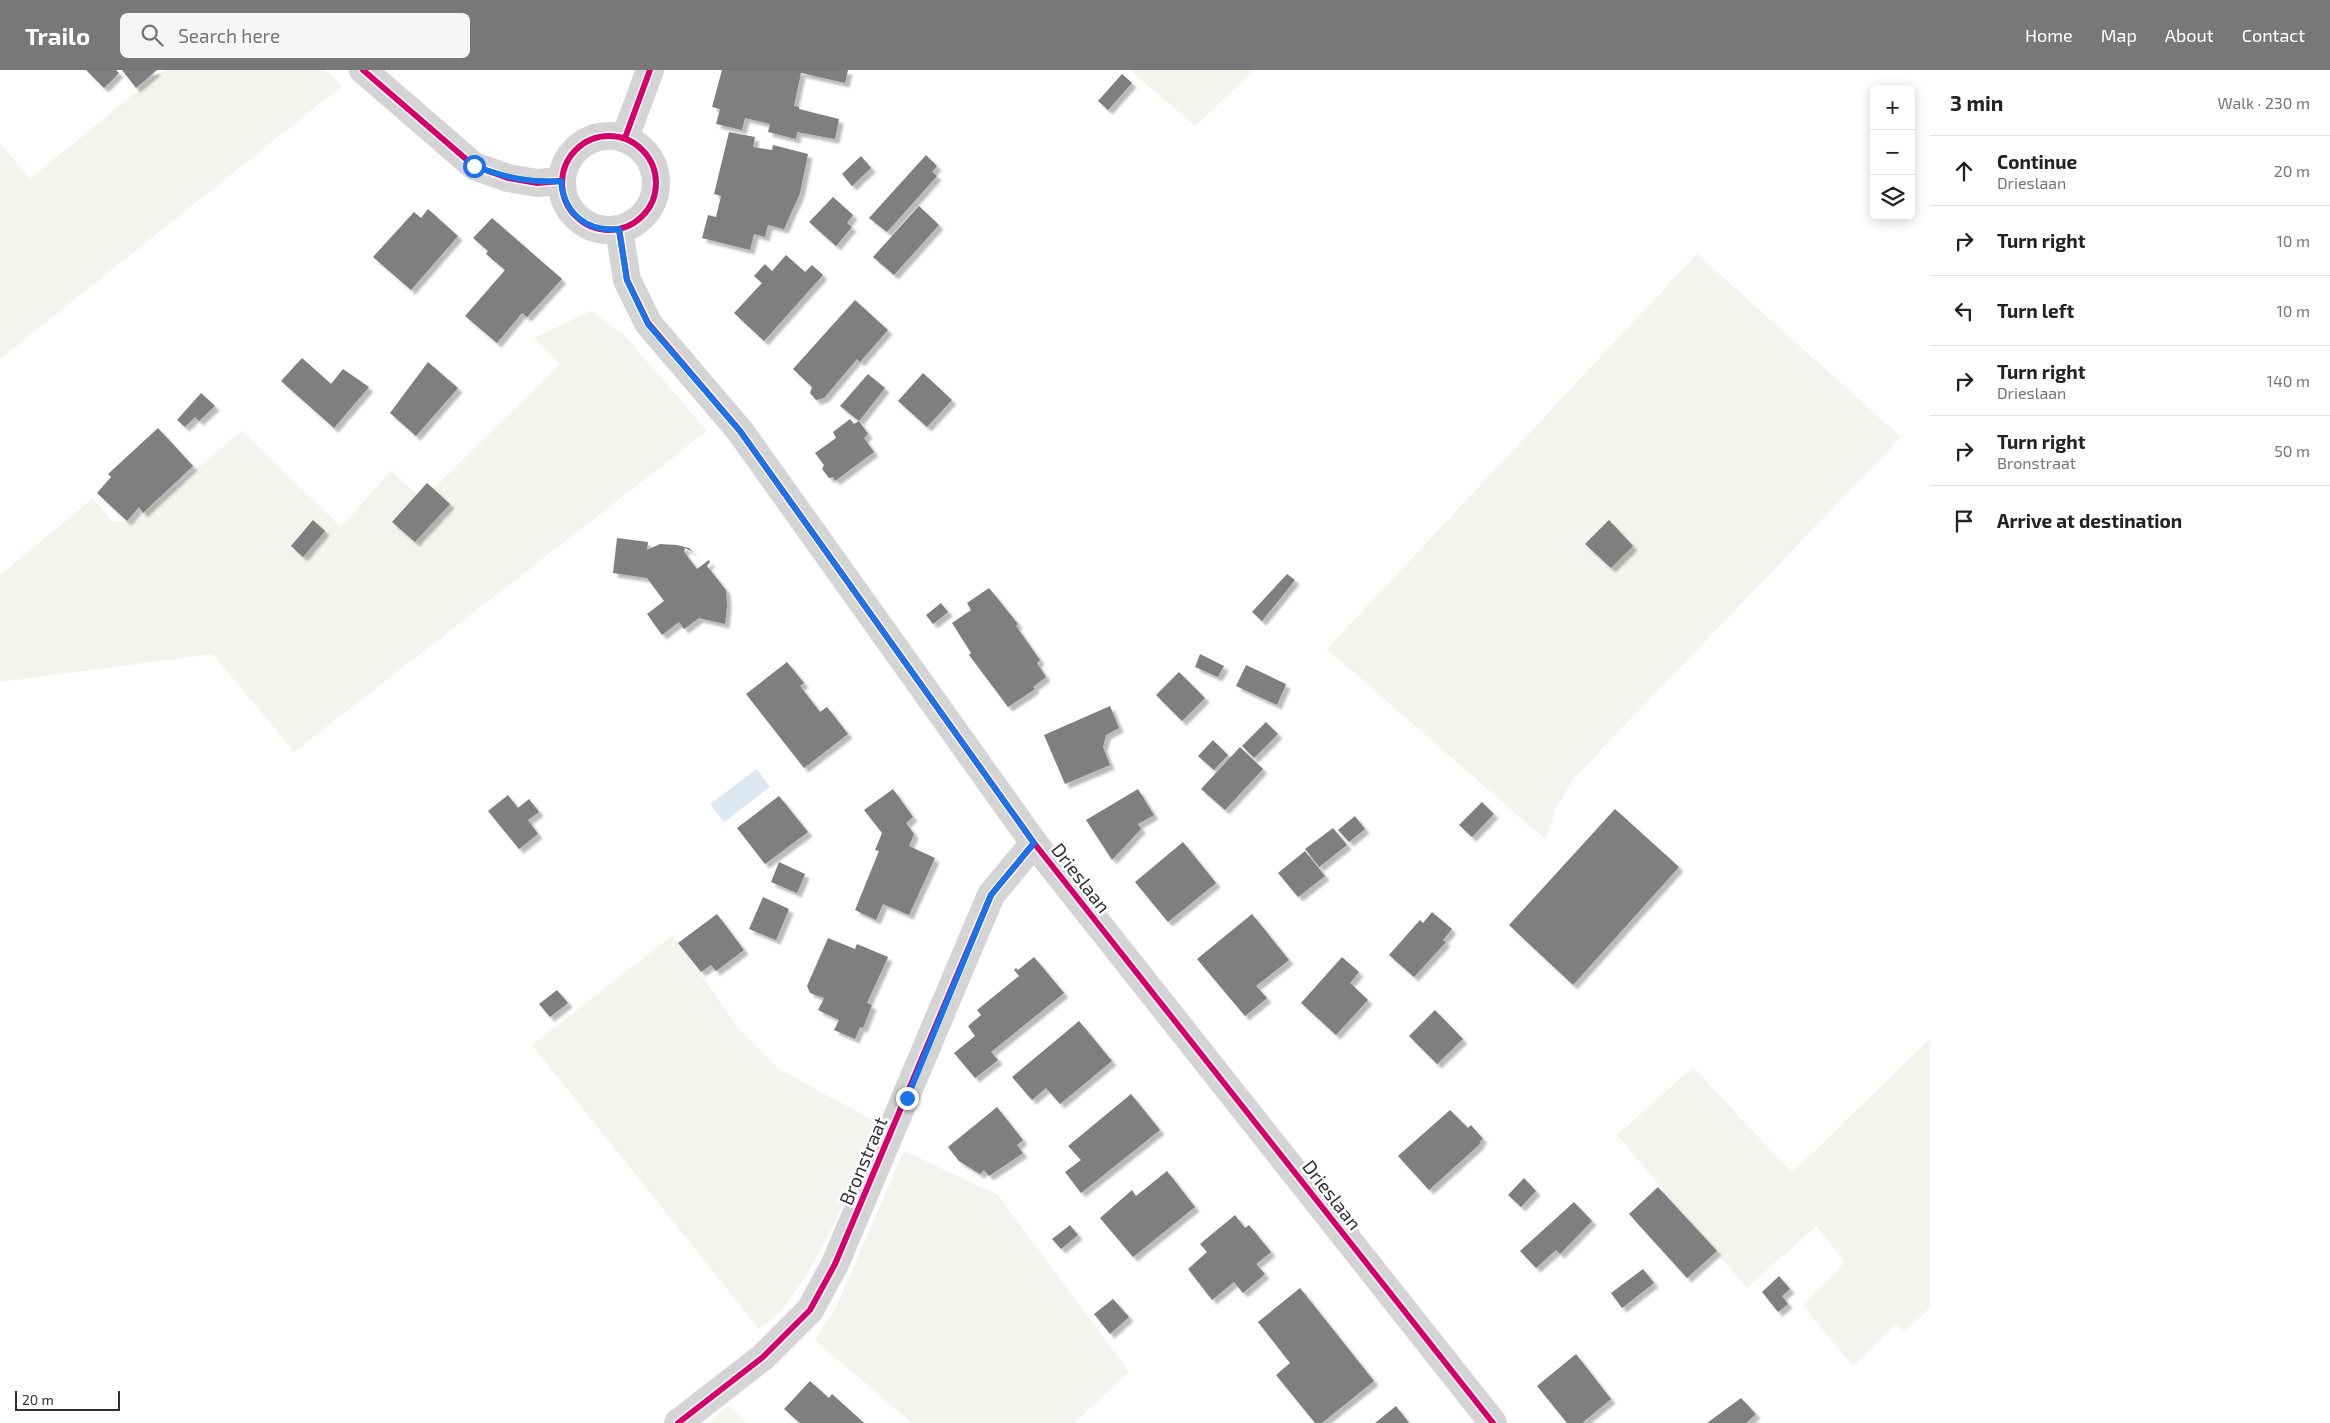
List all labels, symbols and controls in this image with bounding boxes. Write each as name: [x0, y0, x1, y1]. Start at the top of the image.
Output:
search box: [120, 13, 470, 58]
text: Trailo: [25, 21, 90, 50]
icon: search: [138, 21, 166, 49]
text: Search here: [178, 24, 280, 47]
text: Home: [2025, 24, 2073, 46]
text: Map: [2101, 24, 2137, 46]
text: About: [2165, 24, 2214, 46]
text: Contact: [2242, 24, 2305, 46]
map controls: [1870, 85, 1915, 220]
button: +: [1870, 85, 1915, 130]
text: 3 min: [1950, 90, 2003, 115]
text: Walk · 230 m: [2217, 93, 2310, 112]
button: −: [1870, 130, 1915, 175]
text: Continue: [1997, 150, 2077, 173]
route start: [463, 155, 486, 178]
icon: ahead: [1950, 157, 1978, 185]
text: 20 m: [2274, 161, 2310, 180]
text: Drieslaan: [1997, 173, 2066, 192]
button: layers: [1870, 175, 1915, 220]
icon: right: [1950, 227, 1978, 255]
text: Turn right: [1997, 229, 2085, 252]
text: 10 m: [2276, 231, 2310, 250]
icon: left: [1950, 297, 1978, 325]
text: Turn left: [1997, 299, 2074, 322]
text: 10 m: [2276, 301, 2310, 320]
text: Turn right: [1997, 360, 2085, 383]
icon: right: [1950, 367, 1978, 395]
text: 140 m: [2267, 371, 2310, 390]
text: Drieslaan: [1997, 383, 2066, 402]
text: Turn right: [1997, 430, 2085, 453]
icon: right: [1950, 437, 1978, 465]
text: 50 m: [2274, 441, 2310, 460]
text: Bronstraat: [1997, 453, 2076, 472]
icon: arrive: [1950, 507, 1978, 535]
text: Arrive at destination: [1997, 509, 2182, 532]
street label: Drieslaan: [1047, 838, 1116, 917]
route end: [896, 1087, 919, 1110]
street label: Bronstraat: [834, 1113, 891, 1208]
street label: Drieslaan: [1298, 1155, 1367, 1234]
scale bar: [15, 1388, 120, 1411]
text: 20 m: [22, 1391, 54, 1408]

